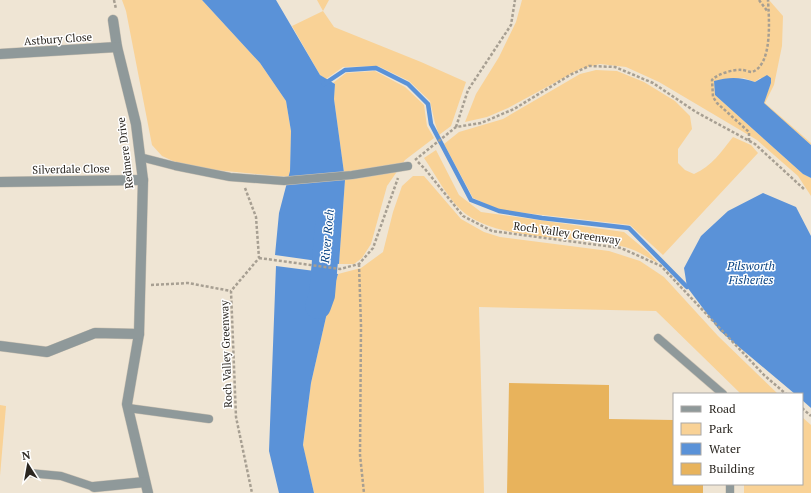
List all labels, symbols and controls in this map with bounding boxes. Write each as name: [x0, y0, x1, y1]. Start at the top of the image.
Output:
street label: Astbury Close: [24, 30, 93, 48]
street label: Redmere Drive: [114, 116, 136, 190]
street label: Silverdale Close: [32, 161, 110, 177]
water label: River Roch: [317, 208, 337, 265]
street label: Roch Valley Greenway: [513, 219, 622, 247]
water label: Pilsworth Fisheries: [726, 258, 775, 287]
street label: Roch Valley Greenway: [217, 299, 235, 408]
legend: [673, 393, 803, 485]
text: Road: [709, 401, 736, 416]
text: Park: [709, 421, 734, 436]
text: Water: [709, 441, 741, 456]
north arrow: [8, 445, 48, 485]
text: N: [21, 447, 32, 463]
text: Building: [709, 461, 755, 476]

